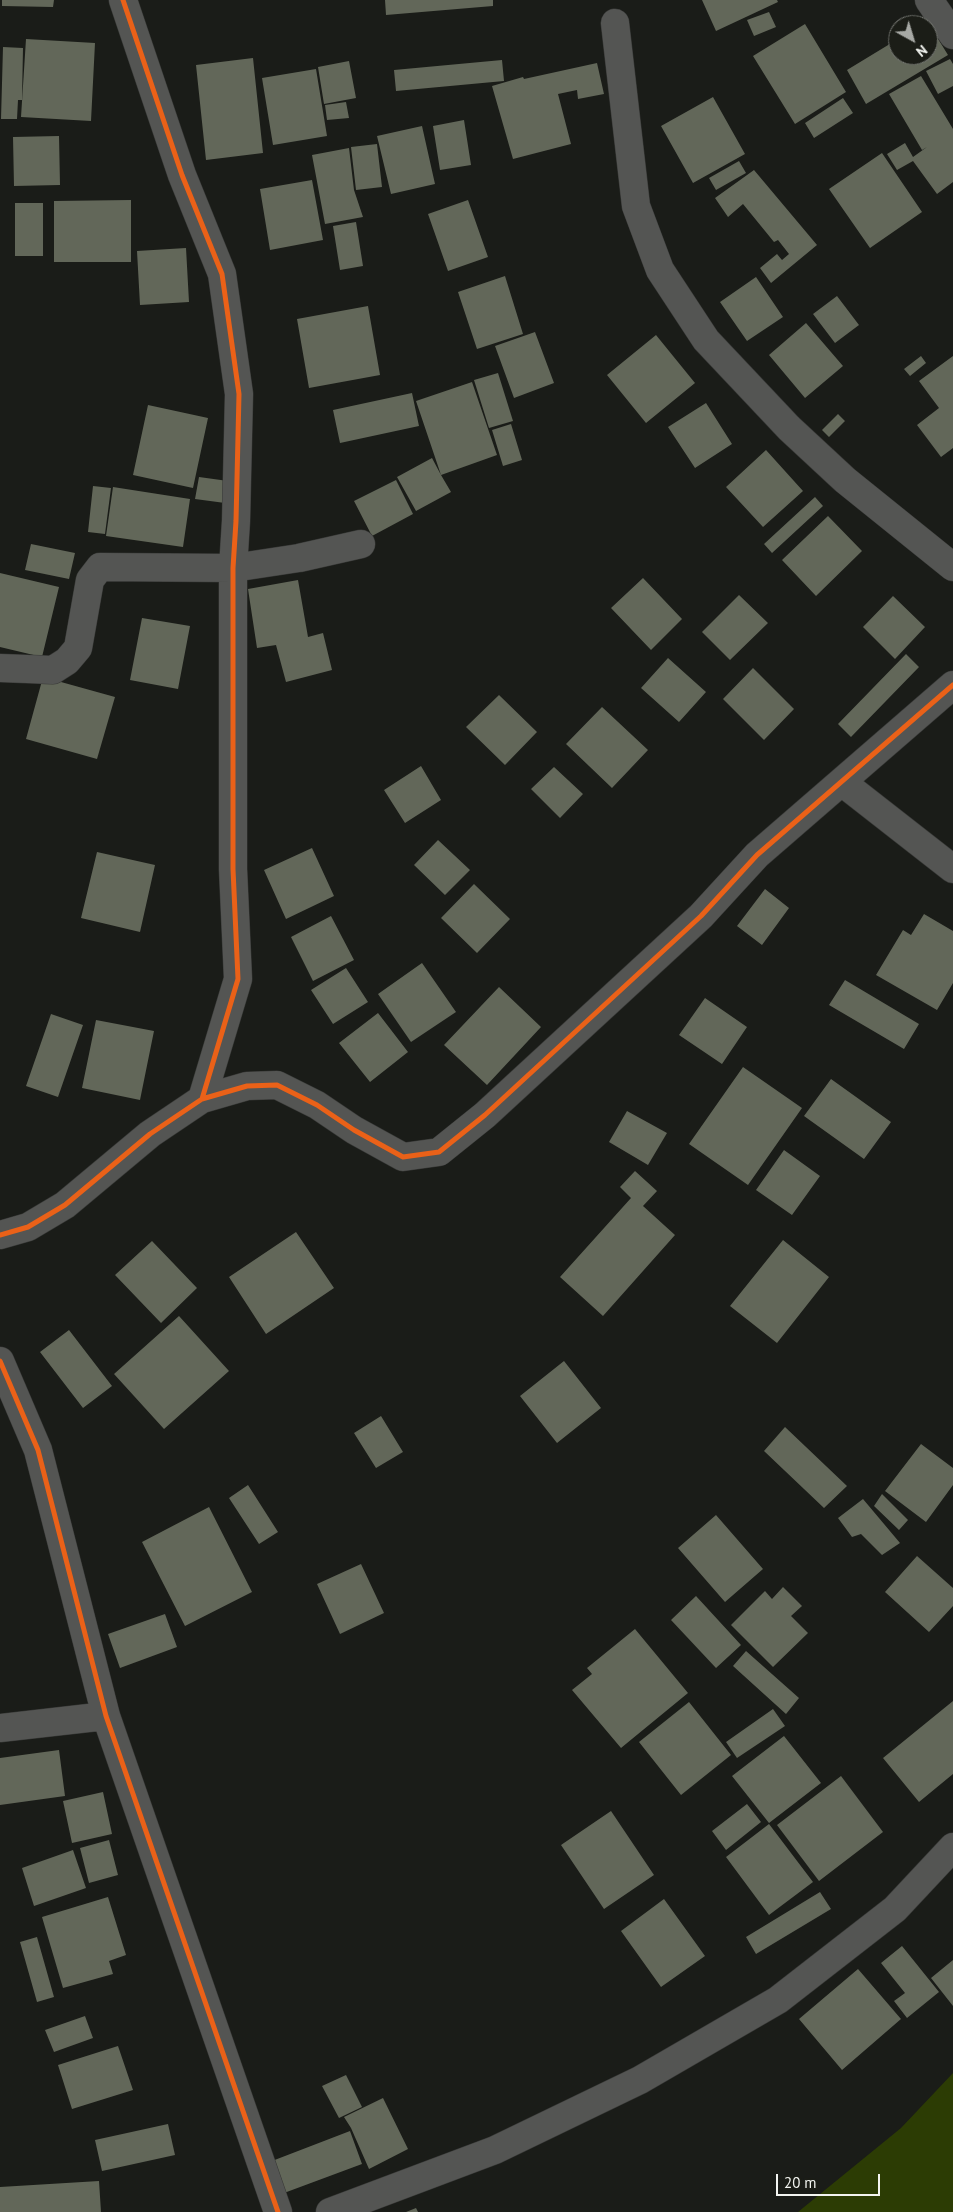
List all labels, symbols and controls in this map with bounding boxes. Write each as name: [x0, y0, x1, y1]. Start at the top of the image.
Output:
north arrow: [888, 15, 938, 65]
text: N: [913, 41, 931, 61]
scale bar: [778, 2164, 882, 2196]
text: 20 m: [784, 2173, 817, 2192]

